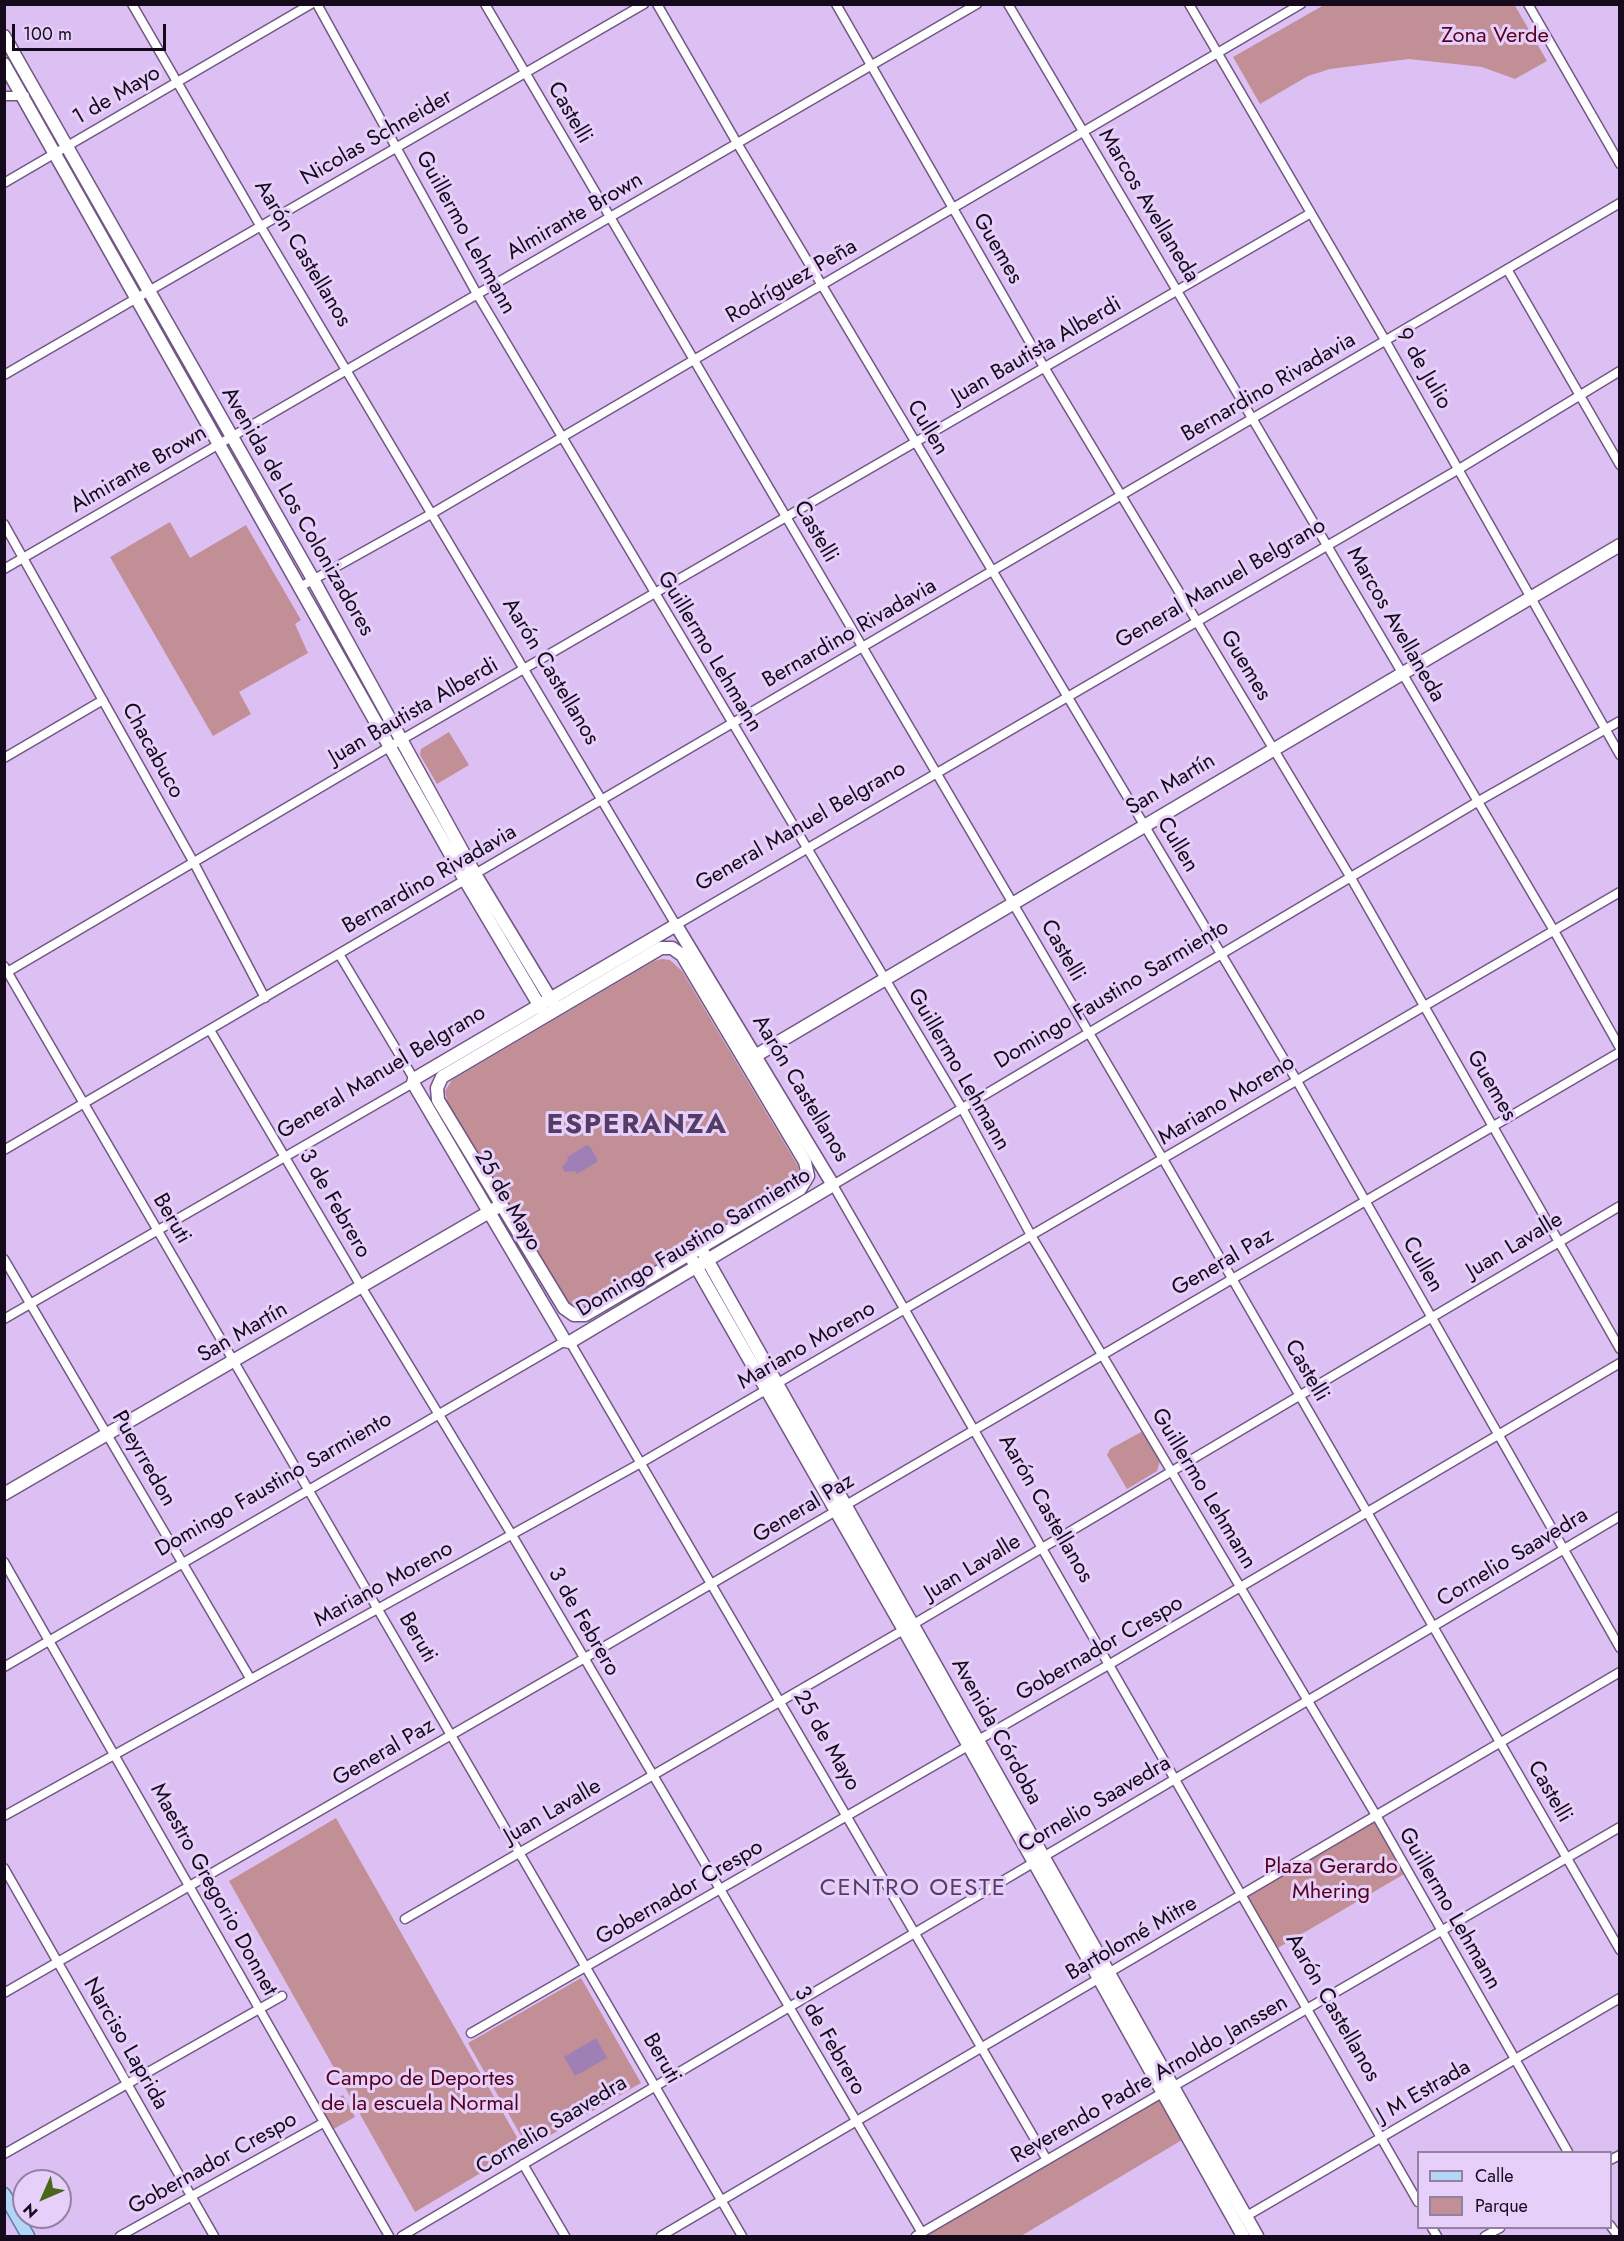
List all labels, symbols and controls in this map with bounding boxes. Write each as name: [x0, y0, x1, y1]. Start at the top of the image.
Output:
scale bar: [15, 12, 170, 50]
text: 100 m: [23, 21, 72, 47]
park label: Zona Verde: [1441, 24, 1549, 50]
street label: 1 de Mayo: [69, 60, 165, 132]
street label: Castelli: [541, 77, 597, 149]
street label: Nicolas Schneider: [297, 84, 457, 192]
street label: Marcos Avellaneda: [1092, 124, 1204, 288]
street label: Guillermo Lehmann: [409, 147, 521, 319]
street label: Almirante Brown: [502, 167, 648, 267]
street label: Aarón Castellanos: [248, 176, 356, 332]
street label: Guemes: [966, 209, 1028, 289]
street label: Rodríguez Peña: [722, 234, 862, 330]
street label: Juan Bautista Alberdi: [947, 292, 1127, 410]
street label: 9 de Julio: [1389, 324, 1457, 414]
street label: Bernardino Rivadavia: [1177, 327, 1361, 449]
street label: Avenida de Los Colonizadores: [215, 383, 379, 641]
street label: Cullen: [900, 396, 954, 460]
street label: Almirante Brown: [66, 420, 212, 520]
street label: Castelli: [787, 496, 843, 568]
street label: General Manuel Belgrano: [1111, 513, 1331, 655]
street label: Marcos Avellaneda: [1340, 543, 1450, 707]
street label: Guillermo Lehmann: [651, 567, 767, 737]
street label: Bernardino Rivadavia: [758, 573, 942, 695]
street label: Aarón Castellanos: [496, 594, 604, 750]
street label: Guemes: [1214, 626, 1276, 706]
street label: Juan Bautista Alberdi: [324, 653, 504, 771]
street label: Chacabuco: [115, 699, 189, 803]
street label: San Martín: [1122, 748, 1220, 822]
street label: General Manuel Belgrano: [691, 756, 911, 898]
street label: Cullen: [1150, 813, 1204, 877]
street label: Bernardino Rivadavia: [338, 819, 522, 941]
street label: Domingo Faustino Sarmiento: [990, 915, 1234, 1075]
street label: Castelli: [1034, 915, 1090, 987]
street label: Guillermo Lehmann: [901, 984, 1015, 1156]
street label: General Manuel Belgrano: [273, 1000, 491, 1146]
street label: Aarón Castellanos: [746, 1011, 854, 1167]
street label: Guemes: [1460, 1046, 1522, 1126]
street label: Mariano Moreno: [1154, 1050, 1300, 1152]
district label: ESPERANZA: [546, 1109, 728, 1143]
street label: 3 de Febrero: [292, 1145, 376, 1263]
street label: 25 de Mayo: [468, 1146, 546, 1256]
street label: Domingo Faustino Sarmiento: [572, 1163, 816, 1323]
street label: Beruti: [146, 1189, 196, 1249]
street label: Juan Lavalle: [1462, 1207, 1568, 1285]
street label: General Paz: [1167, 1223, 1279, 1303]
street label: Cullen: [1396, 1233, 1448, 1297]
street label: Mariano Moreno: [734, 1296, 880, 1396]
street label: San Martín: [193, 1297, 293, 1369]
street label: Castelli: [1278, 1335, 1334, 1407]
street label: Guillermo Lehmann: [1145, 1404, 1261, 1574]
street label: Pueyrredon: [105, 1406, 181, 1512]
street label: Domingo Faustino Sarmiento: [151, 1406, 397, 1564]
street label: Aarón Castellanos: [992, 1430, 1098, 1588]
street label: General Paz: [749, 1469, 859, 1549]
street label: Cornelio Saavedra: [1433, 1503, 1593, 1613]
street label: Juan Lavalle: [920, 1529, 1026, 1607]
street label: Mariano Moreno: [310, 1536, 458, 1634]
street label: 3 de Febrero: [541, 1563, 625, 1681]
street label: Gobernador Crespo: [1012, 1590, 1188, 1708]
street label: Beruti: [392, 1608, 442, 1668]
street label: Avenida Córdoba: [945, 1654, 1047, 1810]
street label: 25 de Mayo: [787, 1686, 865, 1796]
street label: General Paz: [328, 1713, 440, 1793]
street label: Cornelio Saavedra: [1014, 1751, 1176, 1859]
street label: Castelli: [1521, 1756, 1577, 1828]
street label: Juan Lavalle: [500, 1774, 606, 1850]
street label: Maestro Gregorio Donnet: [144, 1779, 282, 2001]
street label: Guillermo Lehmann: [1392, 1823, 1506, 1995]
street label: Gobernador Crespo: [592, 1834, 768, 1952]
park label: Plaza Gerardo Mhering: [1264, 1855, 1398, 1906]
district label: CENTRO OESTE: [820, 1875, 1006, 1903]
street label: Bartolomé Mitre: [1062, 1891, 1202, 1987]
street label: Aarón Castellanos: [1279, 1929, 1385, 2087]
street label: Narciso Laprida: [77, 1973, 173, 2115]
street label: 3 de Febrero: [787, 1982, 871, 2100]
street label: Reverendo Padre Arnoldo Janssen: [1007, 1990, 1293, 2170]
street label: Beruti: [636, 2029, 686, 2089]
street label: J M Estrada: [1372, 2055, 1476, 2129]
park label: Campo de Deportes de la escuela Normal: [321, 2067, 519, 2118]
street label: Cornelio Saavedra: [472, 2071, 632, 2181]
street label: Gobernador Crespo: [124, 2107, 302, 2221]
legend: [1417, 2151, 1612, 2229]
text: Calle: [1475, 2163, 1514, 2189]
north arrow: [12, 2169, 72, 2229]
text: Parque: [1475, 2193, 1528, 2219]
text: N: [18, 2198, 43, 2223]

